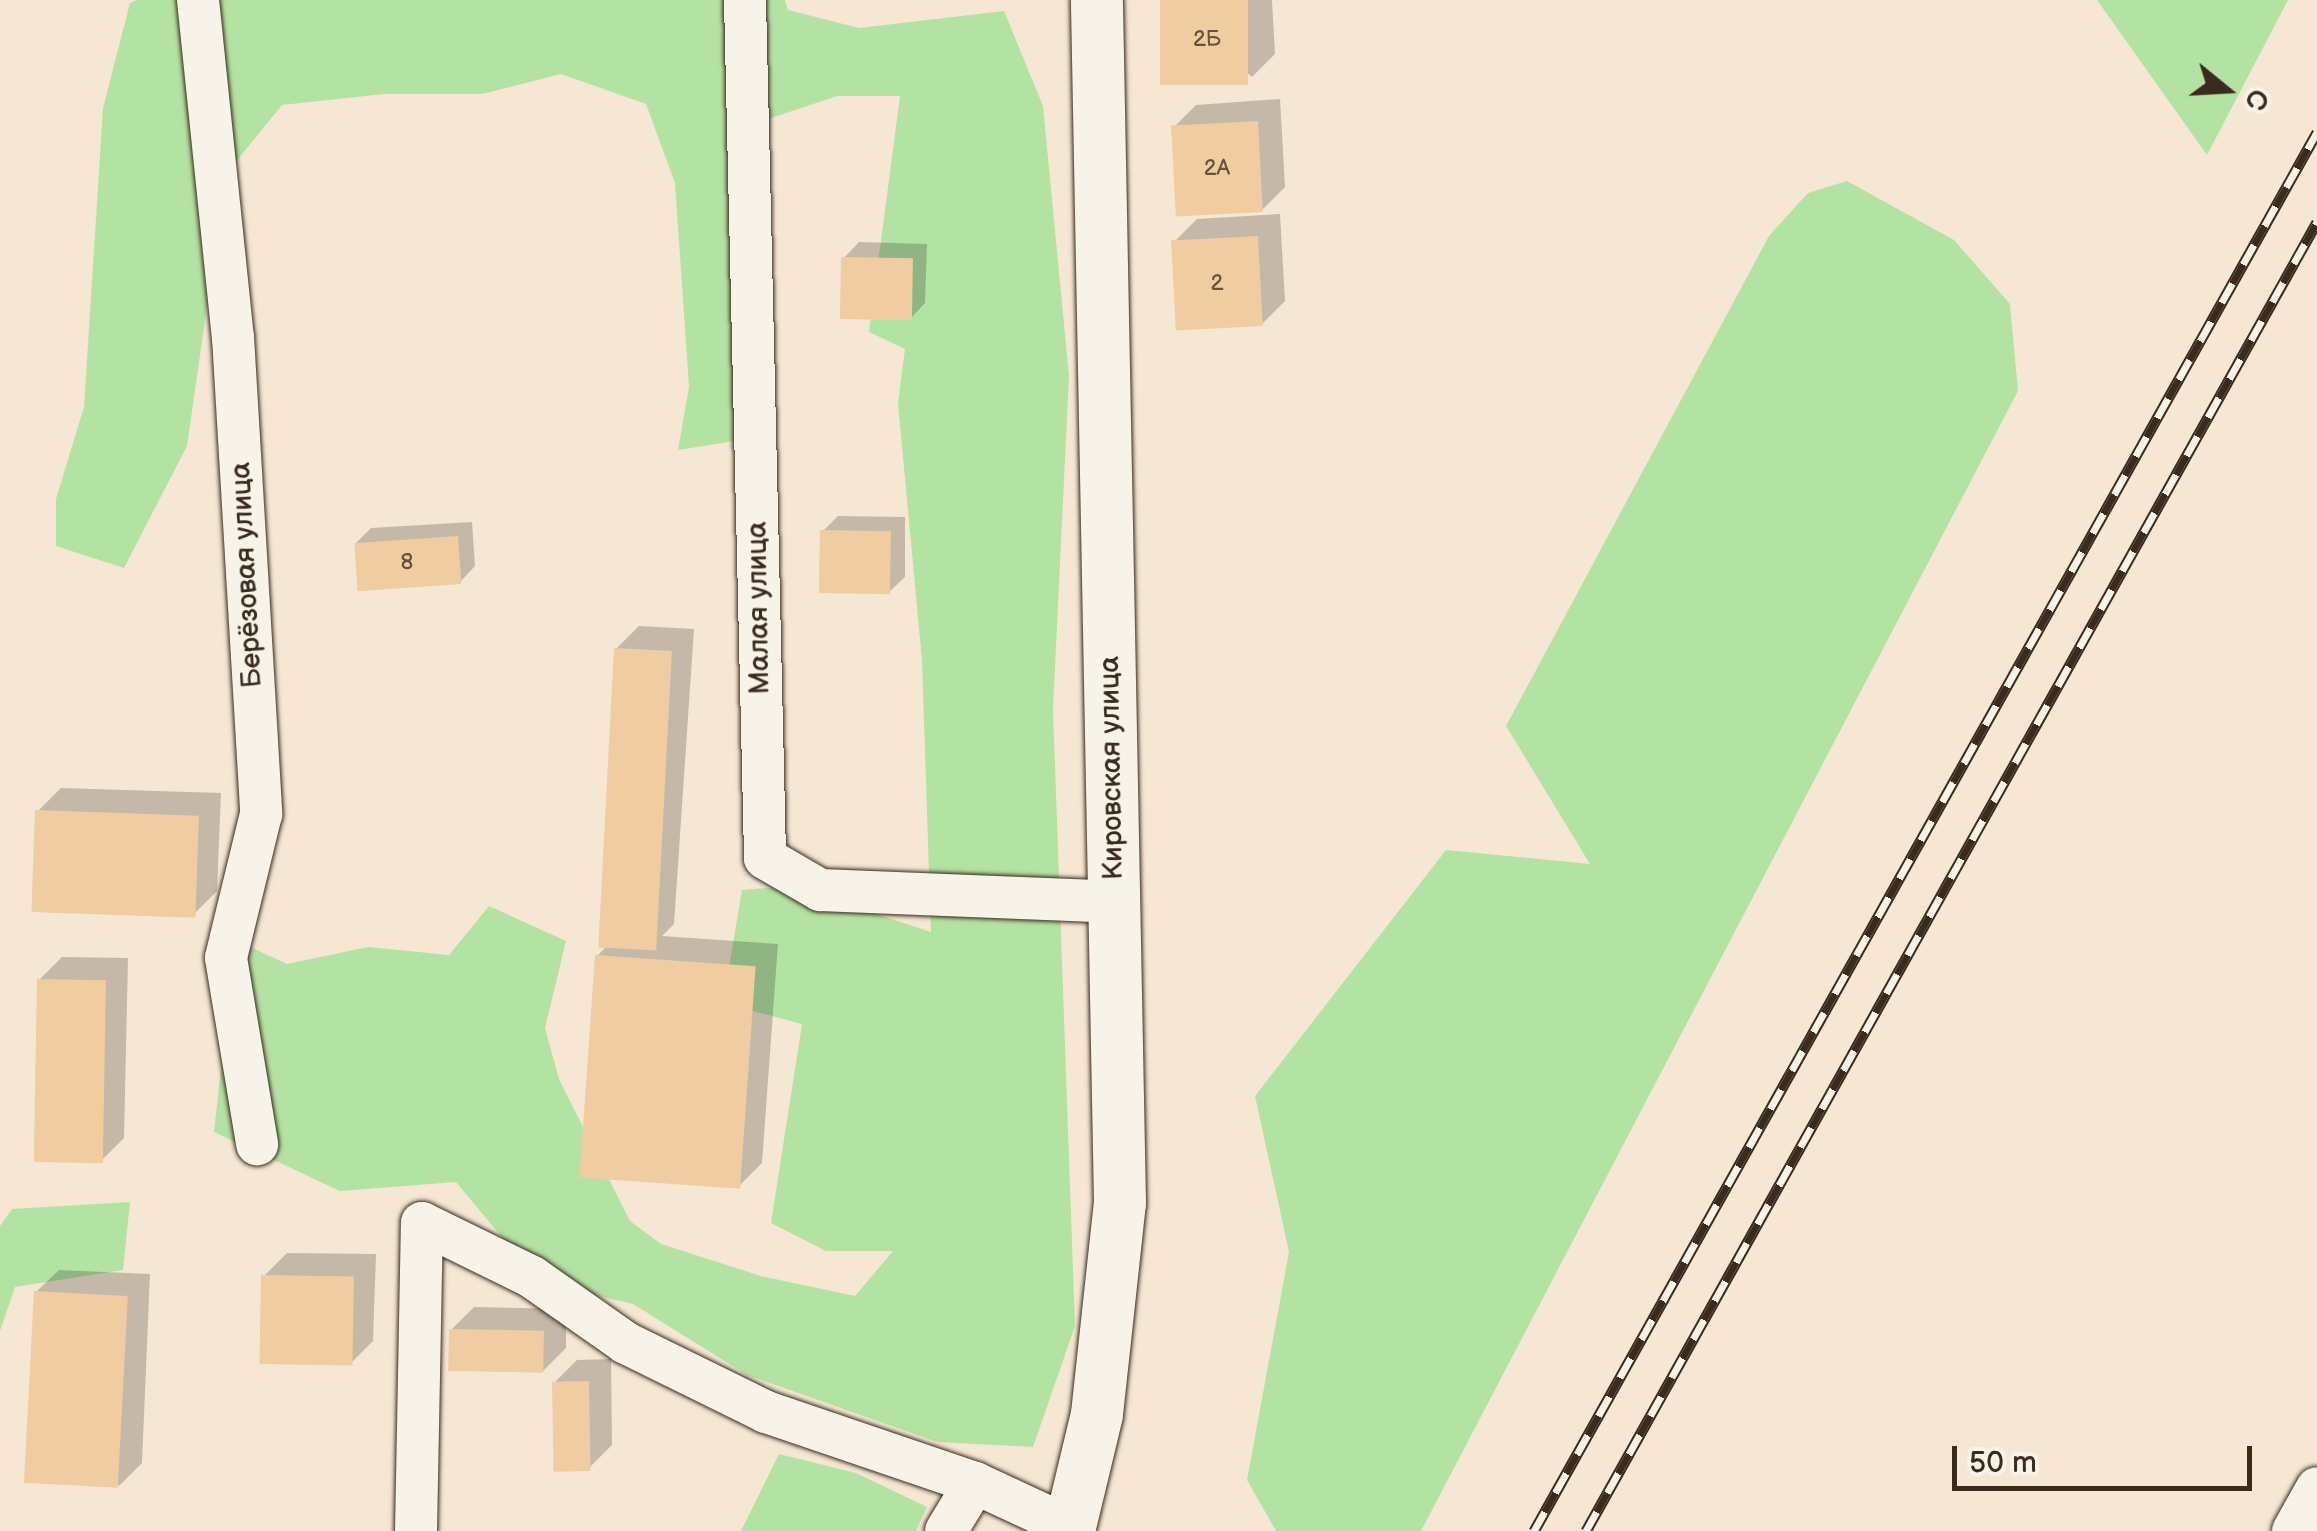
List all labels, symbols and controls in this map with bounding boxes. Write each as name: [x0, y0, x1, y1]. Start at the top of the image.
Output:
house number: 2Б: [1193, 27, 1221, 53]
north arrow: [2177, 40, 2277, 140]
text: С: [2237, 85, 2275, 114]
house number: 2А: [1204, 156, 1230, 182]
house number: 2: [1211, 271, 1223, 297]
street label: Берёзовая улица: [224, 461, 270, 689]
street label: Малая улица: [741, 521, 777, 695]
house number: 8: [401, 550, 413, 576]
street label: Кировская улица: [1093, 656, 1131, 880]
scale bar: [1957, 1426, 2257, 1488]
text: 50 m: [1969, 1445, 2037, 1481]

